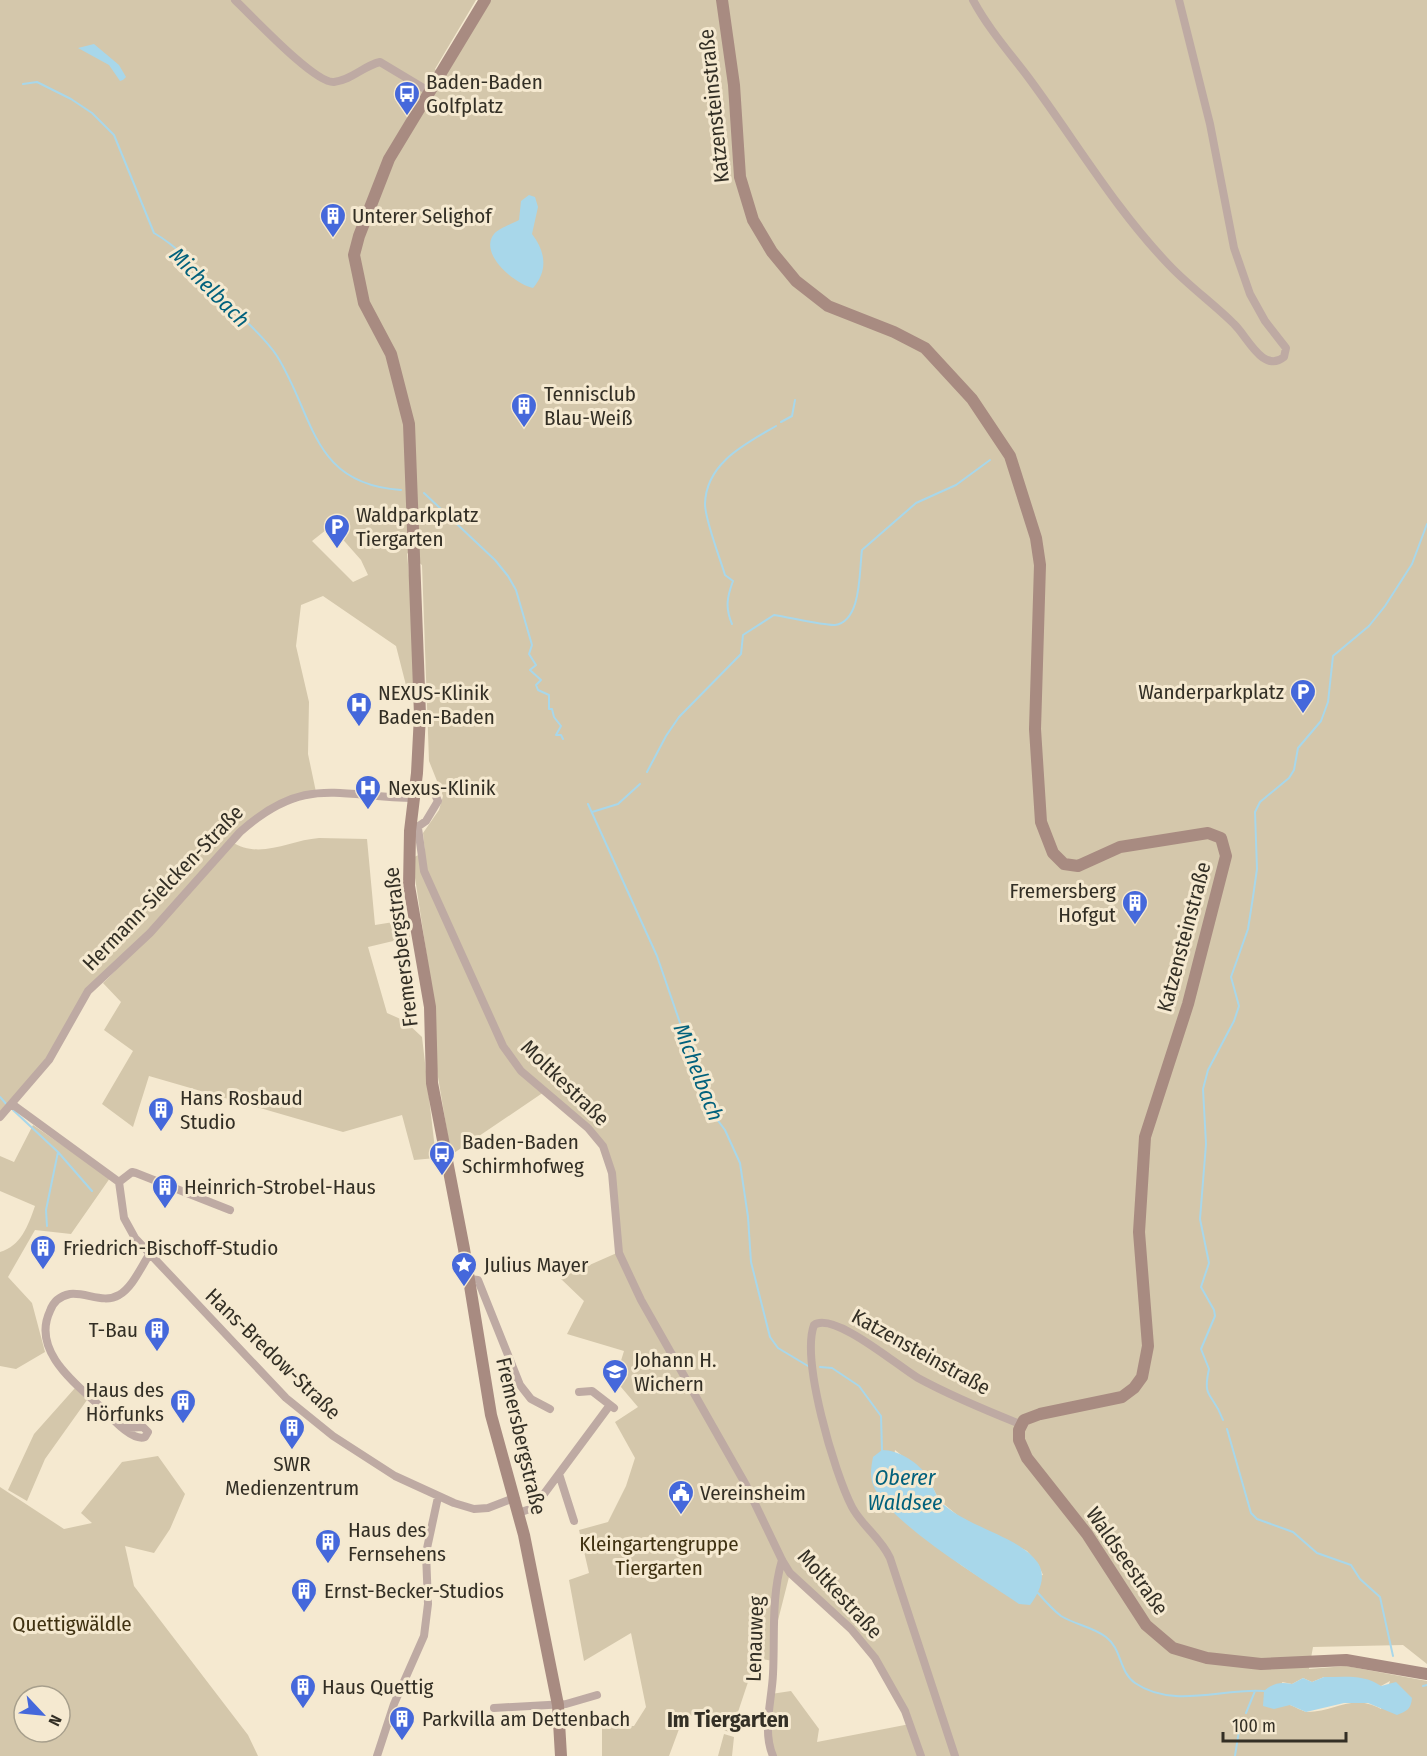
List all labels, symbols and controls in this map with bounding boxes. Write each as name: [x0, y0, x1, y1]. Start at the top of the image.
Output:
street label: Katzensteinstraße: [693, 28, 735, 184]
place label: Baden-Baden Golfplatz: [426, 69, 543, 119]
bus stop icon: Baden-Baden Golfplatz: [392, 79, 422, 117]
building icon: Unterer Selighof: [318, 201, 348, 239]
place label: Unterer Selighof: [352, 203, 493, 229]
water label: Michelbach: [164, 242, 255, 333]
place label: Tennisclub Blau-Weiß: [544, 381, 636, 431]
building icon: Tennisclub Blau-Weiß: [509, 391, 539, 429]
place label: Waldparkplatz Tiergarten: [356, 502, 478, 552]
parking icon: Waldparkplatz Tiergarten: [322, 512, 352, 550]
parking icon: Wanderparkplatz: [1288, 677, 1318, 715]
place label: Wanderparkplatz: [1138, 679, 1284, 705]
place label: NEXUS-Klinik Baden-Baden: [378, 680, 495, 730]
hospital icon: NEXUS-Klinik Baden-Baden: [344, 690, 374, 728]
hospital icon: Nexus-Klinik: [353, 773, 383, 811]
place label: Nexus-Klinik: [388, 775, 496, 801]
street label: Hermann-Sielcken-Straße: [77, 800, 249, 976]
street label: Katzensteinstraße: [1151, 859, 1217, 1015]
street label: Fremersbergstraße: [378, 866, 424, 1028]
place label: Fremersberg Hofgut: [1009, 878, 1116, 928]
building icon: Fremersberg Hofgut: [1120, 888, 1150, 926]
water label: Michelbach: [668, 1020, 729, 1125]
street label: Moltkestraße: [515, 1034, 615, 1132]
place label: Hans Rosbaud Studio: [180, 1085, 303, 1135]
building icon: Hans Rosbaud Studio: [146, 1095, 176, 1133]
place label: Baden-Baden Schirmhofweg: [462, 1129, 584, 1179]
bus stop icon: Baden-Baden Schirmhofweg: [427, 1139, 457, 1177]
building icon: Heinrich-Strobel-Haus: [150, 1172, 180, 1210]
place label: Heinrich-Strobel-Haus: [184, 1174, 376, 1200]
building icon: Friedrich-Bischoff-Studio: [28, 1233, 58, 1271]
place label: Friedrich-Bischoff-Studio: [63, 1235, 278, 1261]
place icon: Julius Mayer: [449, 1250, 479, 1288]
place label: Julius Mayer: [484, 1252, 589, 1278]
street label: Hans-Bredow-Straße: [200, 1283, 346, 1425]
street label: Katzensteinstraße: [847, 1303, 995, 1401]
building icon: T-Bau: [142, 1315, 172, 1353]
place label: T-Bau: [89, 1317, 138, 1343]
place label: Johann H. Wichern: [634, 1347, 716, 1397]
street label: Fremersbergstraße: [490, 1355, 552, 1517]
school or university icon: Johann H. Wichern: [600, 1357, 630, 1395]
place label: Haus des Hörfunks: [86, 1377, 164, 1427]
building icon: Haus des Hörfunks: [168, 1387, 198, 1425]
building icon: SWR Medienzentrum: [277, 1413, 307, 1451]
place label: SWR Medienzentrum: [225, 1451, 359, 1501]
water label: Oberer Waldsee: [868, 1464, 942, 1516]
public building icon: Vereinsheim: [666, 1478, 696, 1516]
place label: Vereinsheim: [700, 1480, 806, 1506]
street label: Waldseestraße: [1080, 1502, 1174, 1620]
place label: Haus des Fernsehens: [348, 1517, 446, 1567]
building icon: Haus des Fernsehens: [313, 1527, 343, 1565]
park label: Kleingartengruppe Tiergarten: [579, 1531, 739, 1581]
street label: Moltkestraße: [792, 1544, 888, 1644]
building icon: Ernst-Becker-Studios: [289, 1576, 319, 1614]
place label: Ernst-Becker-Studios: [324, 1578, 504, 1604]
street label: Lenauweg: [741, 1596, 769, 1682]
park label: Quettigwäldle: [12, 1611, 132, 1637]
building icon: Haus Quettig: [288, 1672, 318, 1710]
place label: Haus Quettig: [322, 1674, 433, 1700]
north arrow: [12, 1684, 72, 1744]
building icon: Parkvilla am Dettenbach: [387, 1704, 417, 1742]
scale bar: [1223, 1705, 1346, 1743]
place label: Parkvilla am Dettenbach: [422, 1706, 630, 1732]
district label: Im Tiergarten: [667, 1706, 789, 1733]
text: N: [44, 1712, 66, 1729]
text: 100 m: [1232, 1715, 1276, 1737]

